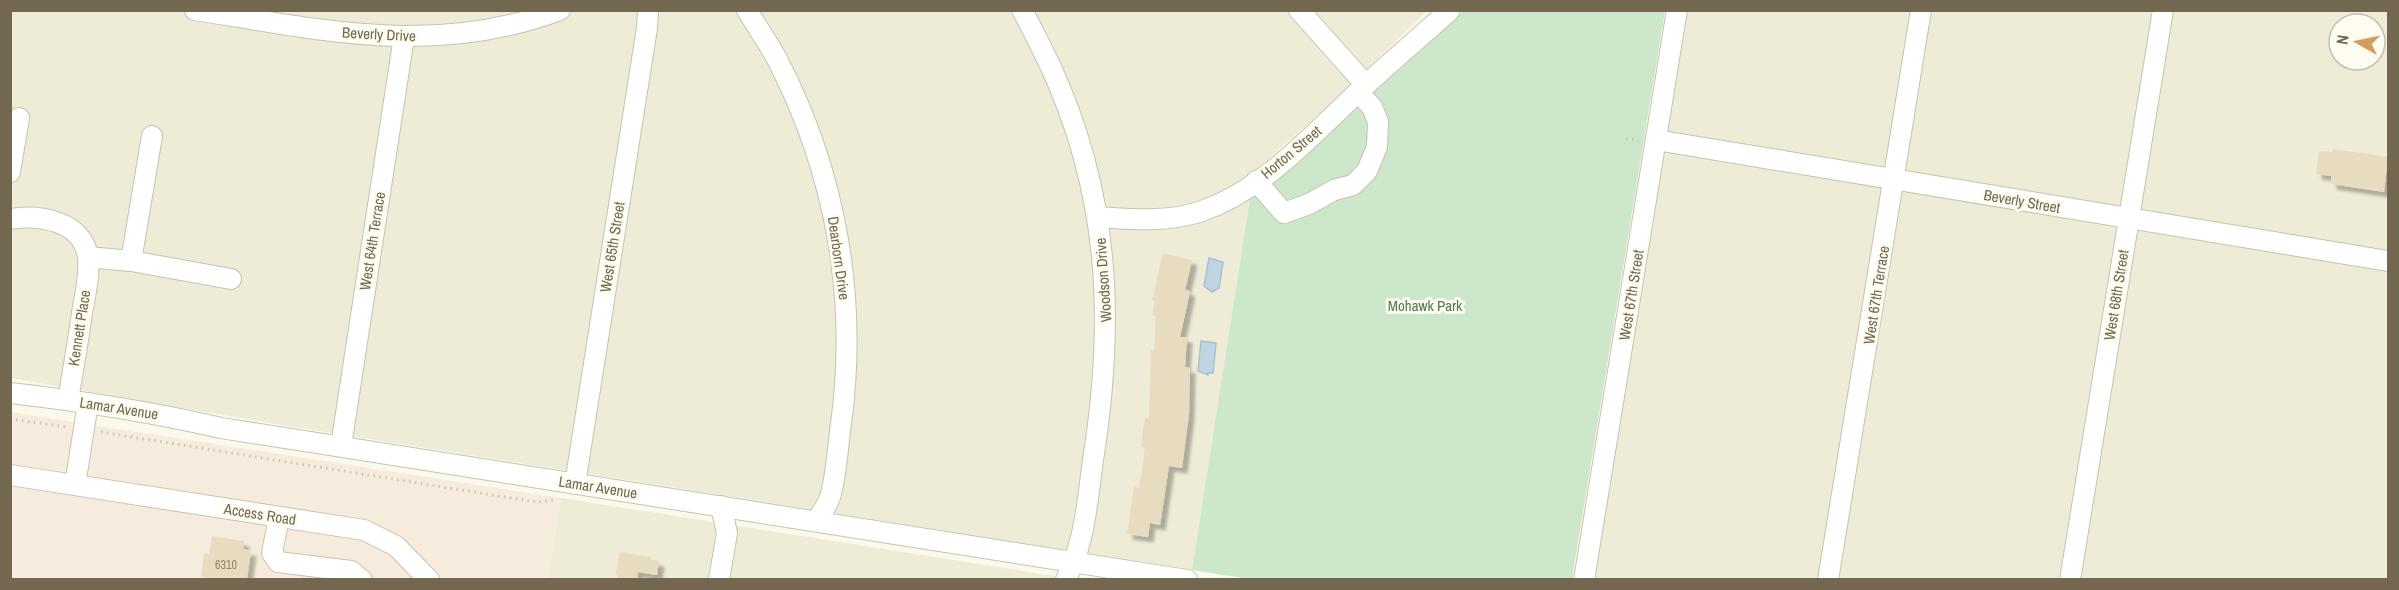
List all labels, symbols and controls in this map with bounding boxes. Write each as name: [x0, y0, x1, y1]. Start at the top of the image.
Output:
north arrow: [2327, 12, 2387, 72]
street label: Beverly Drive: [342, 22, 417, 46]
text: N: [2331, 33, 2354, 46]
street label: Horton Street: [1256, 120, 1326, 184]
street label: Beverly Street: [1982, 184, 2062, 218]
street label: West 64th Terrace: [354, 190, 390, 292]
street label: West 65th Street: [594, 200, 630, 294]
street label: Dearborn Drive: [823, 215, 855, 301]
street label: Woodson Drive: [1090, 237, 1116, 323]
street label: West 67th Terrace: [1858, 244, 1894, 346]
street label: West 67th Street: [1613, 248, 1649, 342]
street label: West 68th Street: [2098, 248, 2134, 342]
street label: Kennett Place: [63, 288, 95, 367]
park label: Mohawk Park: [1388, 295, 1463, 316]
street label: Lamar Avenue: [78, 391, 160, 425]
street label: Lamar Avenue: [557, 470, 639, 504]
street label: Access Road: [222, 498, 297, 530]
house number: 6310: [215, 557, 237, 573]

